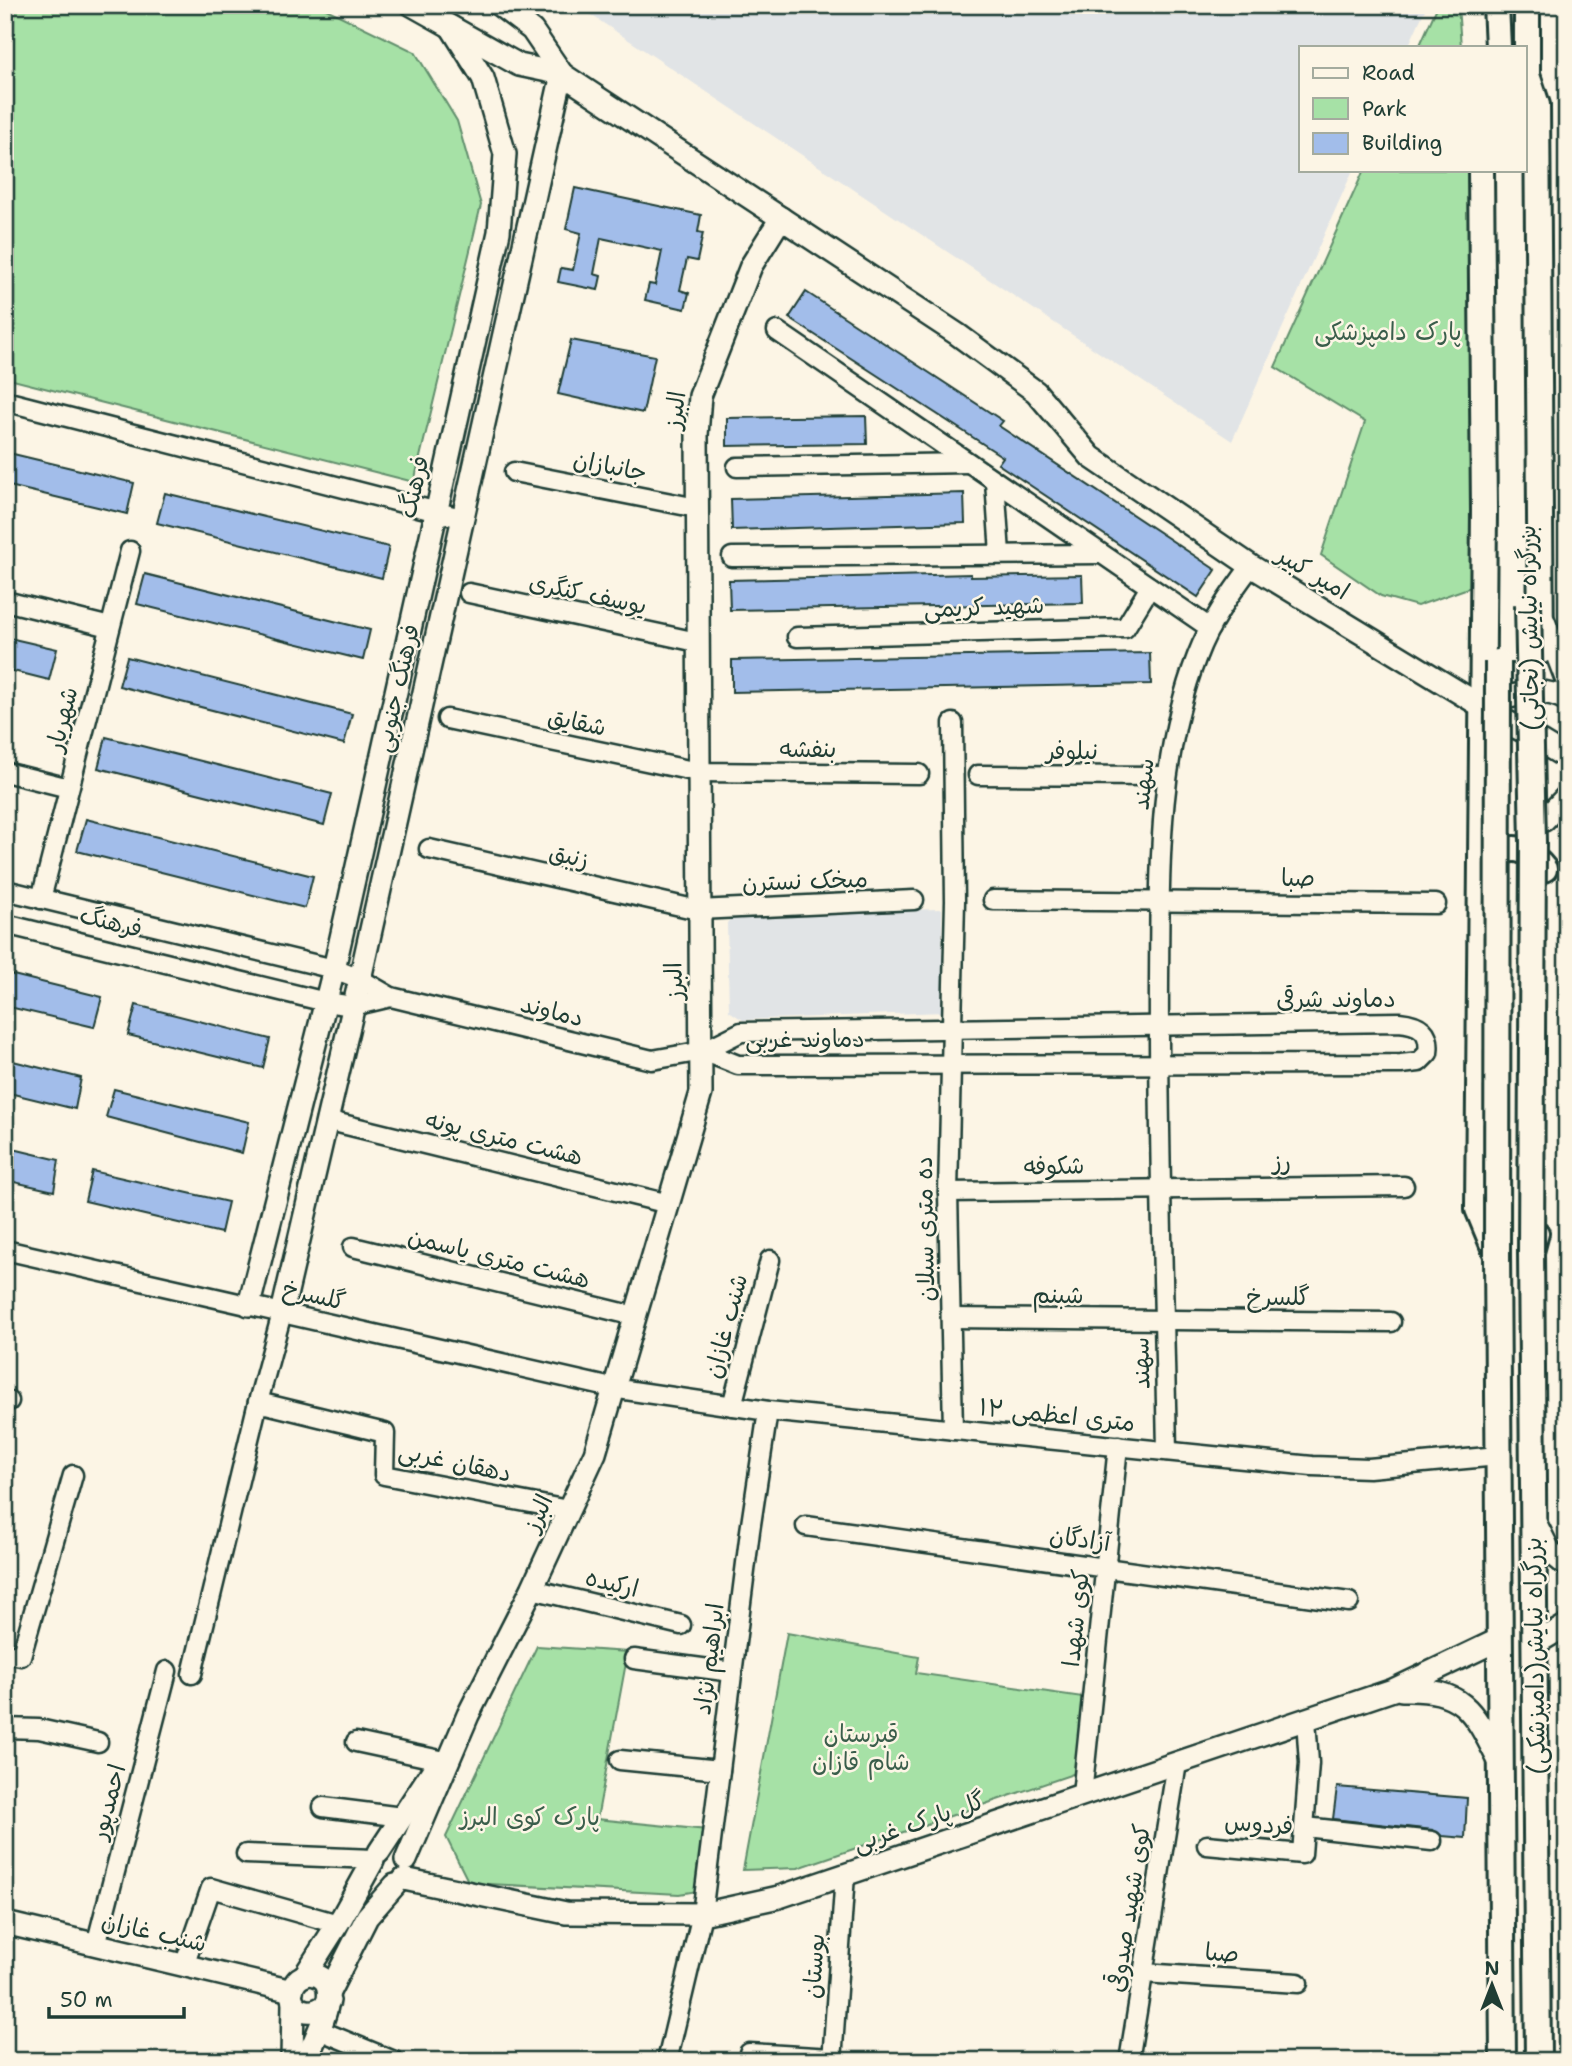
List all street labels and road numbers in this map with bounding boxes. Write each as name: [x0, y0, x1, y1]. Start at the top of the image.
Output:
street label: البرز: [656, 389, 693, 433]
street label: جانبازان: [570, 443, 650, 489]
street label: فرهنگ: [391, 452, 437, 522]
street label: بزرگراه نیایش (نجاتی): [1511, 525, 1547, 731]
street label: امیر کبیر: [1269, 538, 1356, 607]
street label: یوسف کنگری: [526, 566, 650, 622]
street label: شهید کریمی: [923, 589, 1045, 625]
street label: فرهنگ جنوبی: [367, 621, 427, 755]
street label: شهریار: [38, 683, 85, 757]
street label: شقایق: [545, 700, 609, 744]
street label: بنفشه: [779, 733, 837, 765]
street label: نیلوفر: [1044, 735, 1098, 767]
street label: سهند: [1124, 756, 1162, 812]
street label: زنبق: [546, 836, 592, 876]
street label: صبا: [1281, 862, 1315, 894]
street label: میخک نسترن: [742, 863, 868, 899]
street label: فرهنگ: [76, 899, 146, 945]
street label: البرز: [657, 962, 691, 1002]
street label: دماوند شرقی: [1276, 983, 1396, 1015]
street label: دماوند: [517, 988, 587, 1034]
street label: دماوند غربی: [745, 1023, 865, 1055]
street label: هشت متری پونه: [422, 1103, 586, 1173]
street label: رز: [1271, 1146, 1291, 1178]
street label: شکوفه: [1023, 1149, 1085, 1183]
street label: ده متری سبلان: [908, 1156, 942, 1302]
street label: هشت متری یاسمن: [405, 1220, 593, 1296]
street label: شنب غازان: [697, 1270, 755, 1382]
street label: گلسرخ: [279, 1272, 349, 1318]
street label: شبنم: [1032, 1279, 1084, 1313]
street label: گلسرخ: [1246, 1281, 1310, 1313]
street label: سهند: [1125, 1337, 1157, 1389]
street label: ۱۲ متری اعظمی: [977, 1391, 1137, 1439]
street label: دهقان غربی: [396, 1434, 514, 1490]
street label: البرز: [515, 1489, 560, 1539]
street label: آزادگان: [1047, 1519, 1114, 1559]
street label: بزرگراه نیایش(دامپزشکی): [1517, 1537, 1553, 1775]
street label: ارکیده: [582, 1561, 642, 1605]
street label: کوی شهدا: [1055, 1568, 1097, 1668]
street label: ابراهیم نژاد: [686, 1601, 734, 1717]
street label: احمدپور: [82, 1760, 133, 1844]
street label: گل پارک غربی: [849, 1784, 989, 1860]
street label: فردوس: [1224, 1806, 1294, 1842]
street label: کوی شهید صدوقی: [1100, 1821, 1158, 1995]
street label: شنب غازان: [98, 1904, 210, 1960]
street label: بوستان: [796, 1932, 832, 2000]
street label: صبا: [1204, 1936, 1240, 1970]

